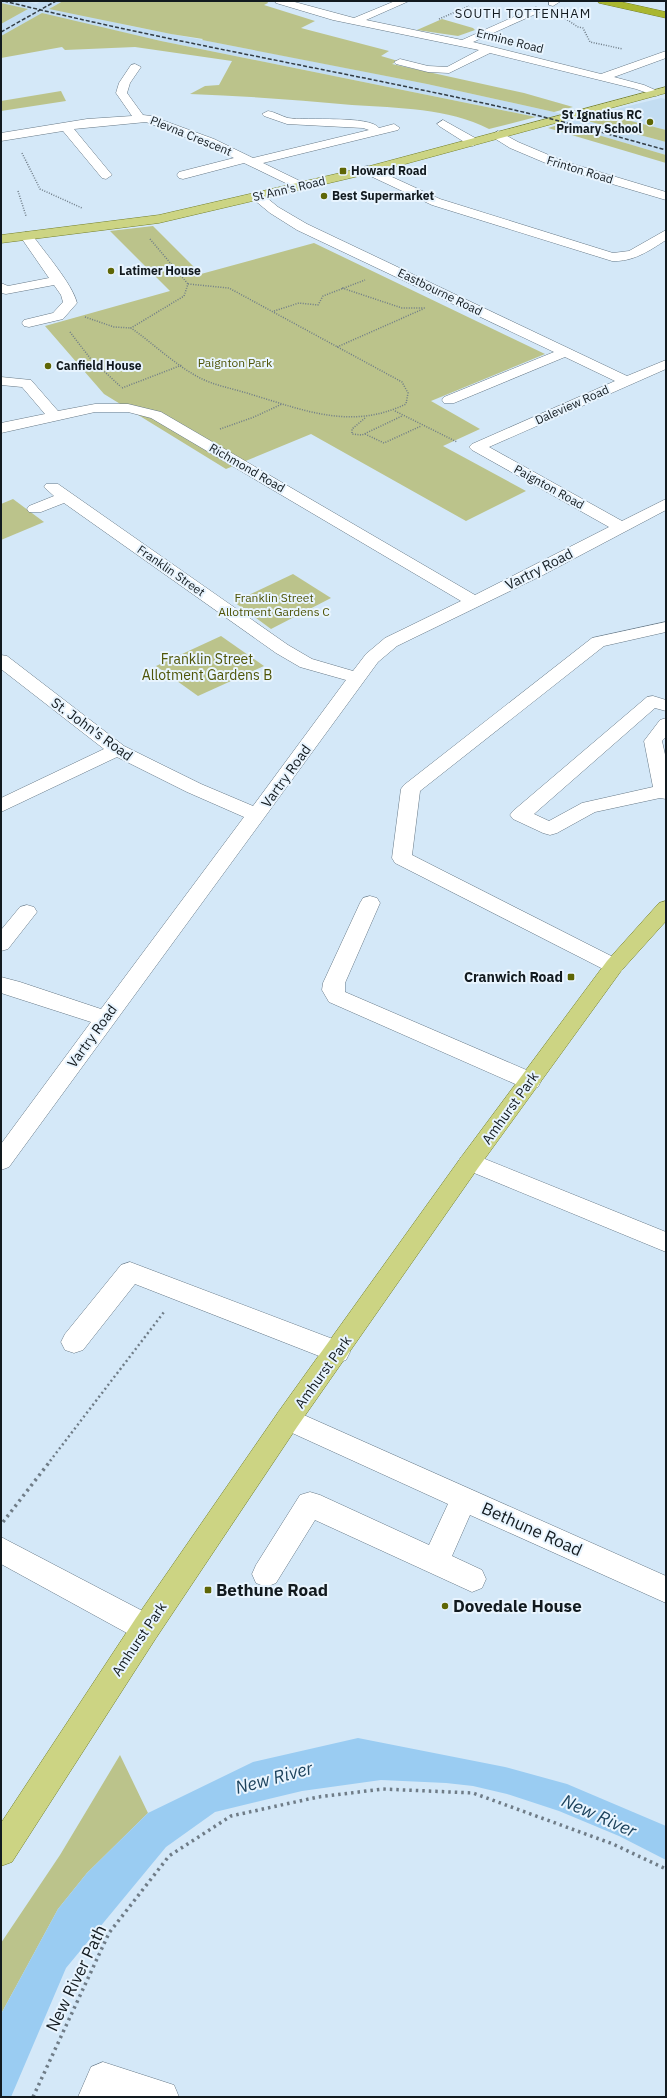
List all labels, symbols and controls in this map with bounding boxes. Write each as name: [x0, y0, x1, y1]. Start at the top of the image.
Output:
district label: SOUTH TOTTENHAM: [455, 5, 591, 22]
street label: Ermine Road: [475, 25, 545, 56]
place label: St Ignatius RC Primary School: [556, 107, 642, 136]
street label: Plevna Crescent: [148, 112, 234, 159]
marker: St Ignatius RC Primary School: [645, 117, 655, 127]
street label: Frinton Road: [545, 152, 615, 187]
place label: Howard Road: [351, 163, 427, 178]
marker: Howard Road: [338, 166, 348, 176]
street label: St Ann's Road: [251, 173, 327, 204]
place label: Best Supermarket: [332, 188, 434, 203]
marker: Best Supermarket: [319, 191, 329, 201]
place label: Latimer House: [119, 263, 201, 278]
street label: Eastbourne Road: [396, 265, 485, 318]
marker: Latimer House: [106, 266, 116, 276]
park label: Paignton Park: [198, 355, 273, 370]
place label: Canfield House: [56, 358, 142, 373]
marker: Canfield House: [43, 361, 53, 371]
street label: Daleview Road: [533, 382, 611, 428]
street label: Richmond Road: [207, 440, 288, 495]
street label: Paignton Road: [512, 461, 587, 512]
street label: Franklin Street: [135, 542, 208, 599]
street label: Vartry Road: [502, 544, 576, 594]
park label: Franklin Street Allotment Gardens C: [218, 590, 330, 619]
park label: Franklin Street Allotment Gardens B: [142, 650, 272, 684]
street label: St. John's Road: [48, 693, 136, 765]
street label: Vartry Road: [257, 741, 315, 811]
place label: Cranwich Road: [464, 968, 563, 986]
marker: Cranwich Road: [566, 972, 576, 982]
street label: Vartry Road: [63, 1001, 121, 1071]
street label: Amhurst Park: [478, 1068, 543, 1148]
street label: Amhurst Park: [291, 1332, 356, 1412]
street label: Bethune Road: [478, 1497, 586, 1561]
place label: Bethune Road: [216, 1579, 328, 1601]
marker: Bethune Road: [203, 1585, 213, 1595]
place label: Dovedale House: [453, 1595, 582, 1617]
street label: Amhurst Park: [108, 1598, 171, 1679]
marker: Dovedale House: [440, 1601, 450, 1611]
water label: New River: [233, 1756, 316, 1799]
water label: New River: [558, 1789, 641, 1842]
street label: New River Path: [41, 1921, 111, 2035]

